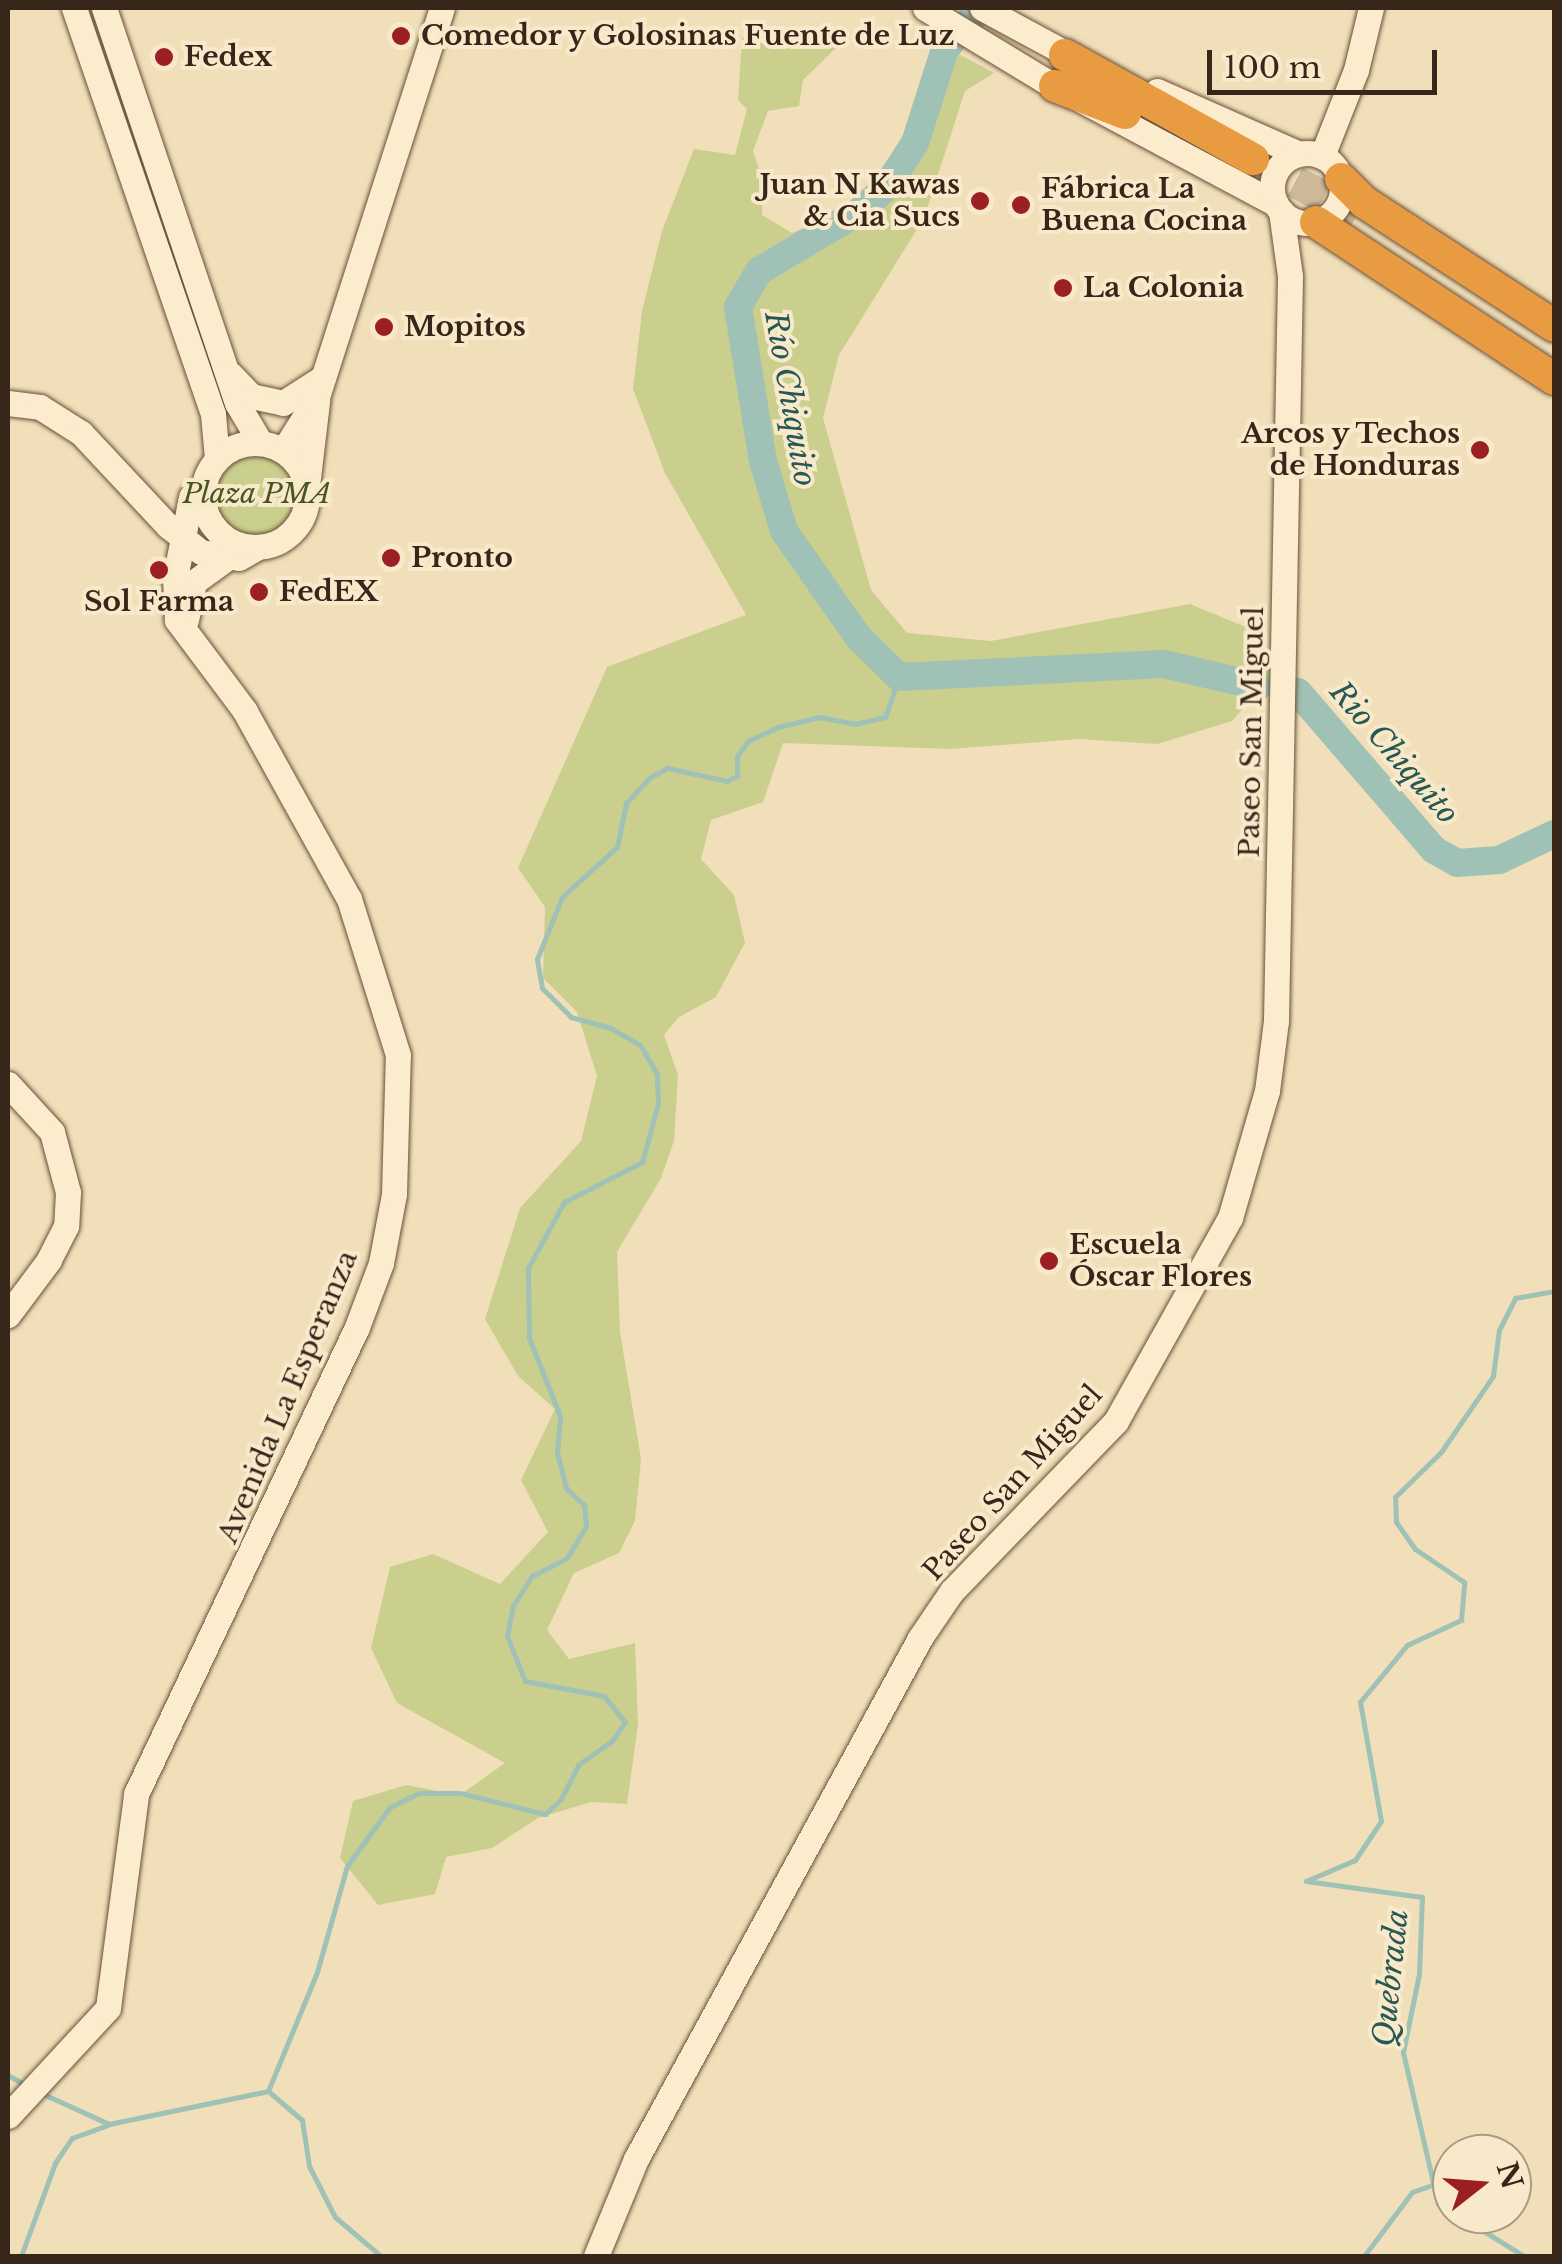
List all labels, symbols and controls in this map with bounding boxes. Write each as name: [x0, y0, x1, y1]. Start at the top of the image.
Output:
place label: Comedor y Golosinas Fuente de Luz: [421, 19, 957, 53]
marker: Comedor y Golosinas Fuente de Luz: [390, 25, 412, 47]
scale bar: [1212, 30, 1442, 92]
place label: Fedex: [184, 40, 272, 74]
marker: Fedex: [153, 46, 175, 68]
text: 100 m: [1224, 49, 1321, 86]
place label: Juan N Kawas & Cia Sucs: [759, 168, 960, 234]
place label: Fábrica La Buena Cocina: [1041, 172, 1247, 238]
marker: Juan N Kawas & Cia Sucs: [969, 190, 991, 212]
marker: Fábrica La Buena Cocina: [1010, 194, 1032, 216]
place label: La Colonia: [1083, 271, 1244, 305]
marker: La Colonia: [1052, 277, 1074, 299]
water label: Río Chiquito: [757, 309, 823, 489]
place label: Mopitos: [404, 310, 526, 344]
marker: Mopitos: [373, 316, 395, 338]
place label: Arcos y Techos de Honduras: [1239, 417, 1460, 483]
marker: Arcos y Techos de Honduras: [1469, 439, 1491, 461]
park label: Plaza PMA: [182, 477, 332, 511]
place label: Pronto: [411, 541, 513, 575]
marker: Pronto: [380, 547, 402, 569]
marker: Sol Farma: [148, 559, 170, 581]
place label: FedEX: [279, 575, 378, 609]
marker: FedEX: [248, 581, 270, 603]
place label: Sol Farma: [84, 585, 234, 619]
street label: Paseo San Miguel: [1233, 606, 1271, 858]
water label: Rio Chiquito: [1322, 674, 1466, 832]
place label: Escuela Óscar Flores: [1069, 1228, 1252, 1294]
street label: Avenida La Esperanza: [211, 1245, 365, 1549]
marker: Escuela Óscar Flores: [1038, 1250, 1060, 1272]
street label: Paseo San Miguel: [916, 1378, 1110, 1588]
water label: Quebrada: [1366, 1908, 1416, 2048]
north arrow: [1432, 2134, 1532, 2234]
text: N: [1489, 2158, 1530, 2193]

